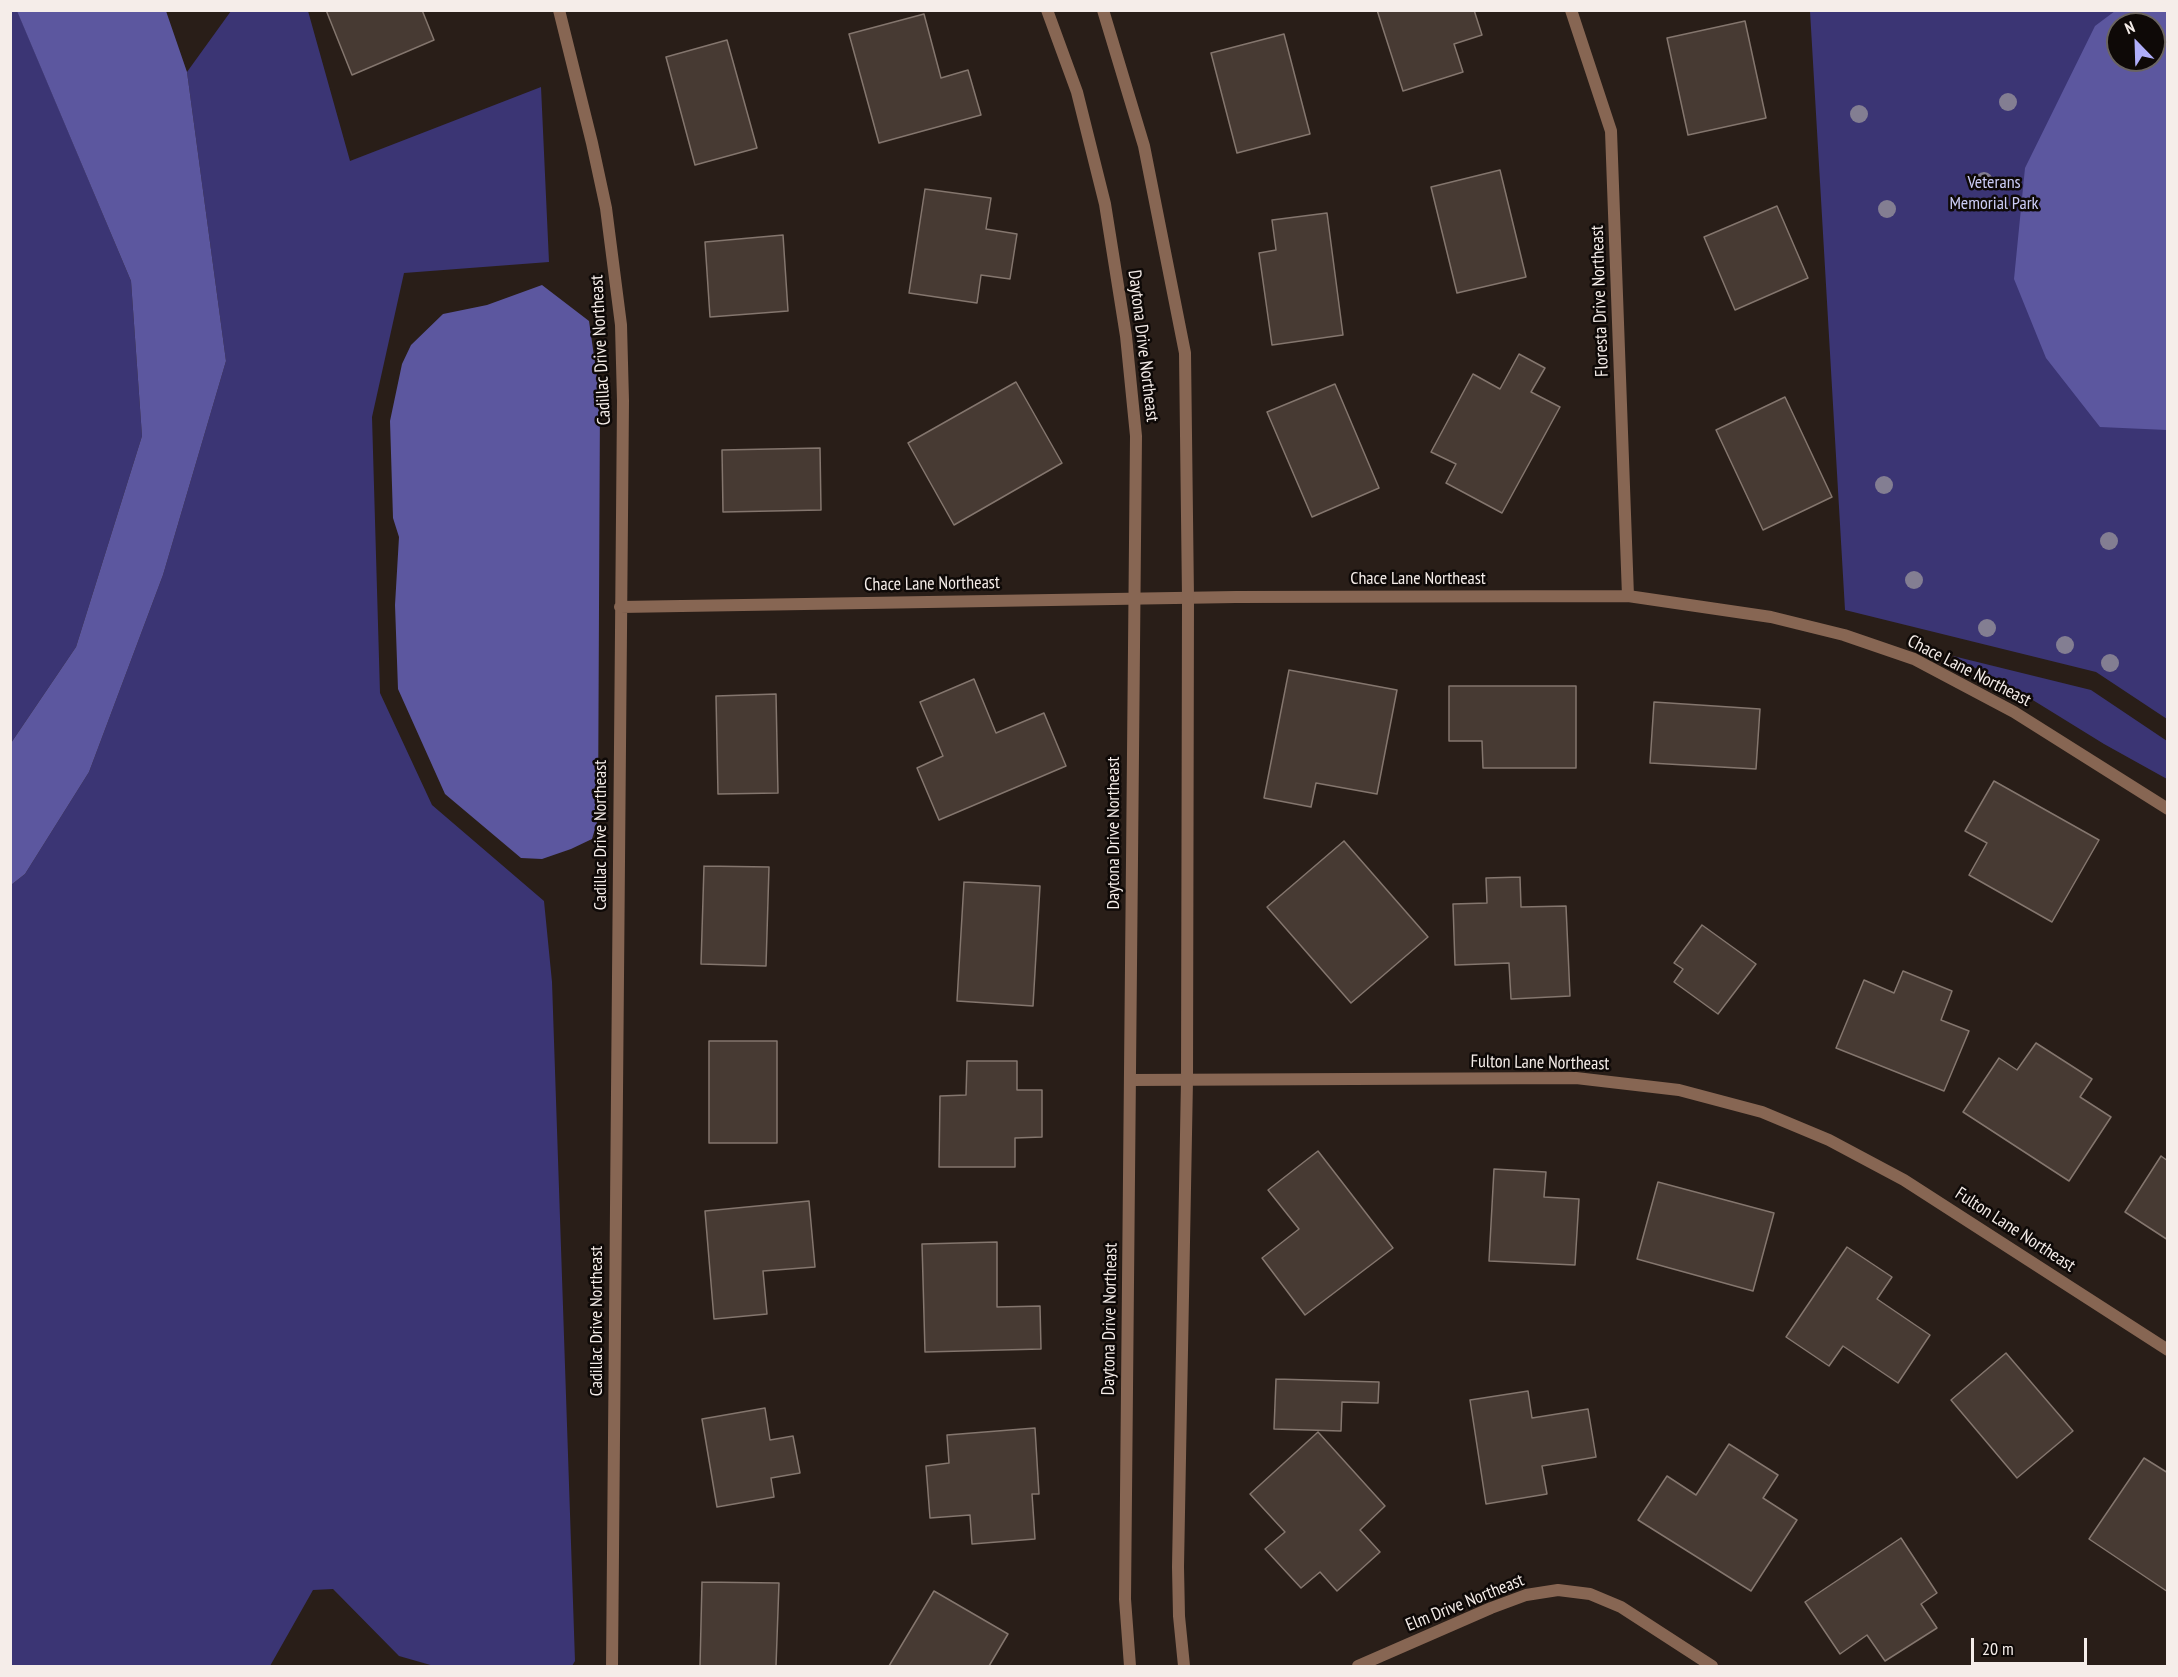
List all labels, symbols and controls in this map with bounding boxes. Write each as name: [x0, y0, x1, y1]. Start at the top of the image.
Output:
north arrow: [2106, 12, 2166, 72]
text: N: [2122, 16, 2138, 38]
park label: Veterans Memorial Park: [1949, 172, 2039, 214]
street label: Floresta Drive Northeast: [1587, 225, 1613, 377]
street label: Daytona Drive Northeast: [1123, 269, 1163, 423]
street label: Cadillac Drive Northeast: [586, 274, 616, 426]
street label: Chace Lane Northeast: [1350, 568, 1486, 590]
street label: Chace Lane Northeast: [864, 572, 1000, 596]
street label: Chace Lane Northeast: [1904, 631, 2034, 711]
street label: Daytona Drive Northeast: [1103, 757, 1125, 909]
street label: Cadillac Drive Northeast: [590, 760, 612, 910]
street label: Fulton Lane Northeast: [1470, 1051, 1610, 1075]
street label: Fulton Lane Northeast: [1951, 1183, 2079, 1277]
street label: Daytona Drive Northeast: [1098, 1242, 1122, 1396]
street label: Cadillac Drive Northeast: [586, 1246, 608, 1396]
street label: Elm Drive Northeast: [1403, 1570, 1527, 1636]
scale bar: [1974, 1626, 2090, 1664]
text: 20 m: [1982, 1637, 2014, 1660]

